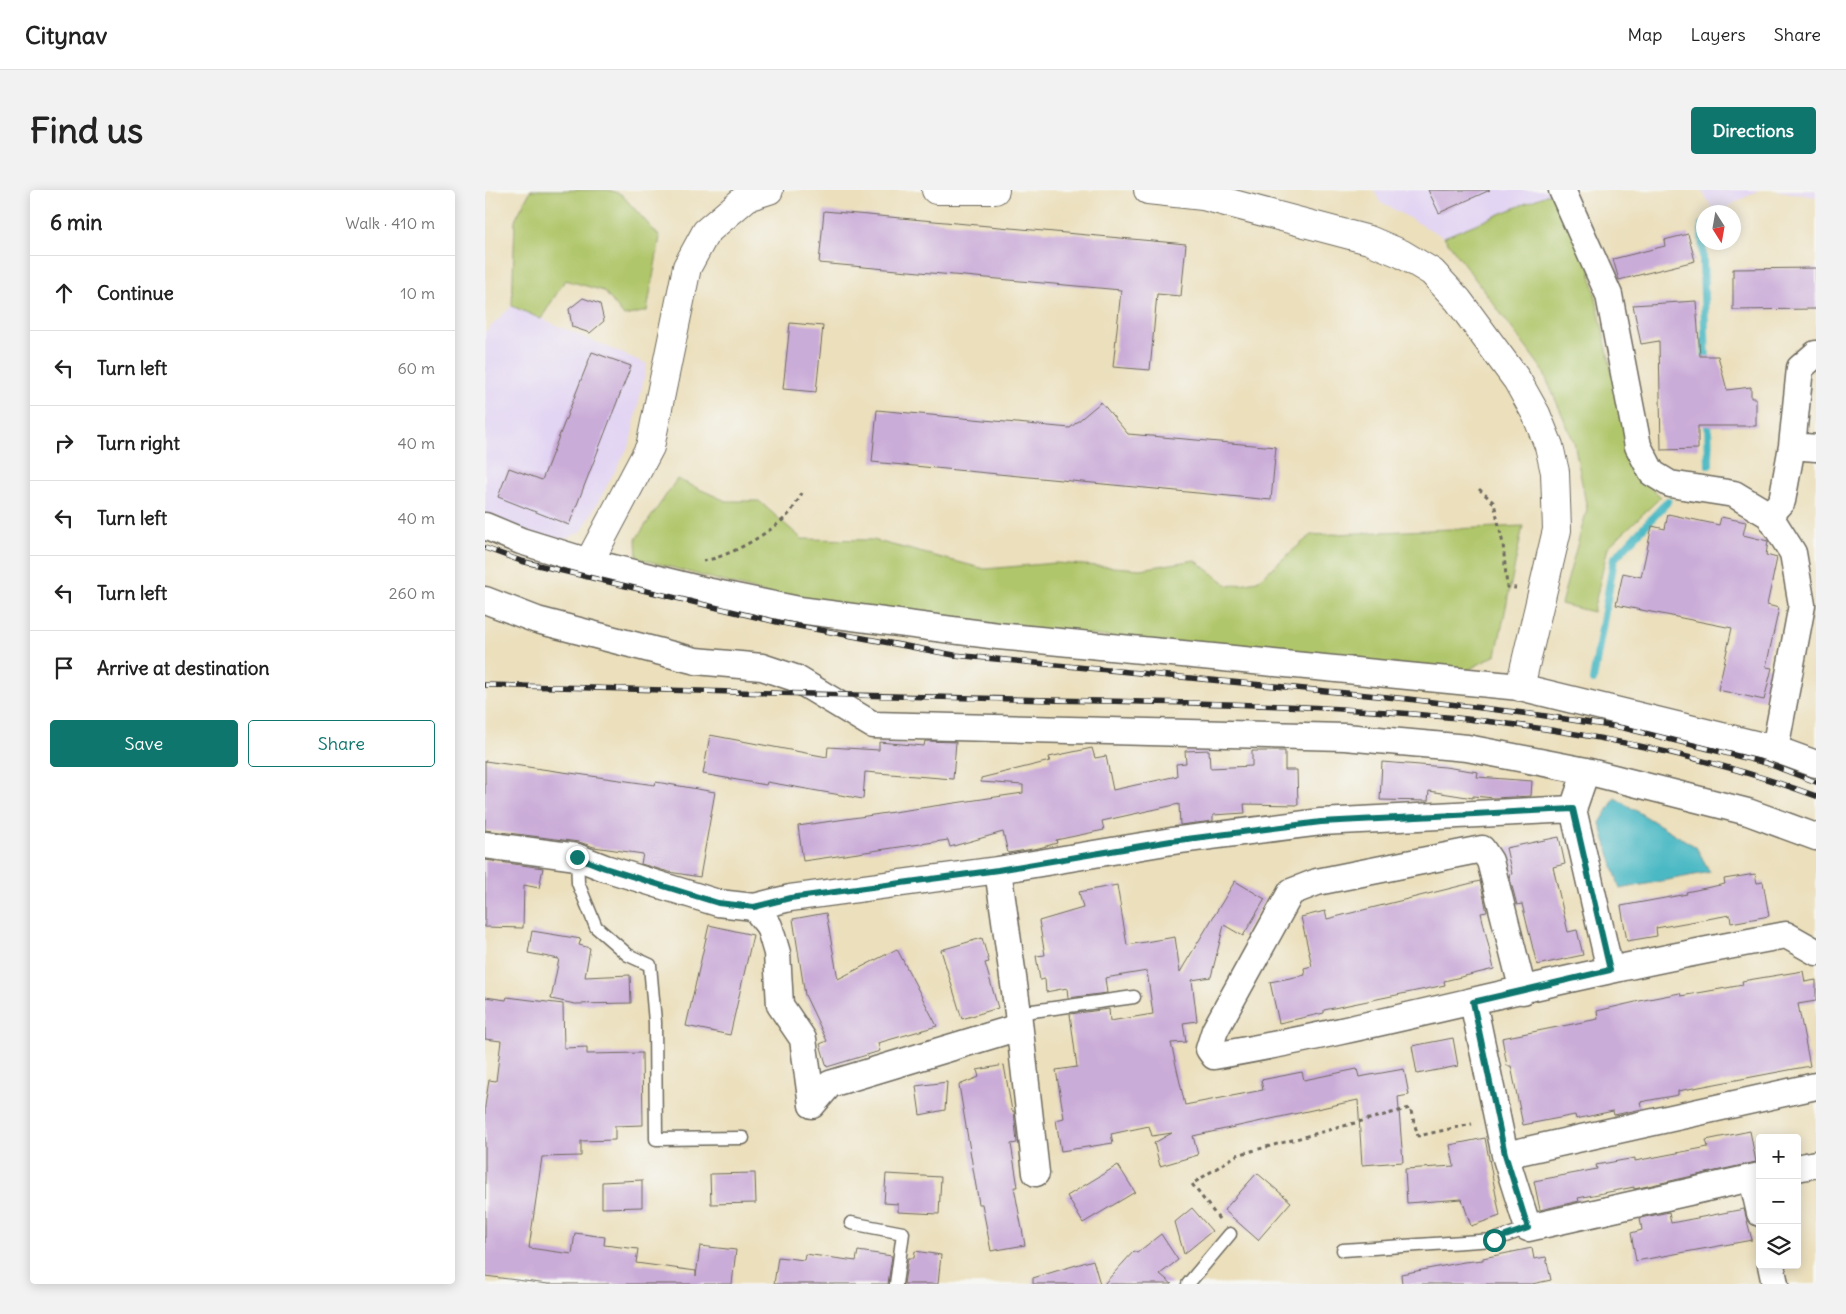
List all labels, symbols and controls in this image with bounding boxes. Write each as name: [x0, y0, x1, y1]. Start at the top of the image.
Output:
text: Citynav: [25, 20, 107, 50]
text: Map: [1627, 23, 1662, 46]
text: Layers: [1690, 23, 1746, 46]
text: Share: [1774, 23, 1821, 46]
button: Directions: [1691, 107, 1816, 154]
text: Find us: [30, 108, 143, 152]
north arrow: [1696, 205, 1741, 250]
text: 6 min: [50, 209, 102, 236]
text: Walk · 410 m: [345, 213, 435, 233]
icon: ahead: [50, 279, 78, 307]
text: Continue: [97, 281, 174, 305]
text: 10 m: [400, 283, 435, 303]
icon: left: [50, 354, 78, 382]
text: Turn left: [97, 356, 167, 380]
text: 60 m: [397, 358, 435, 378]
icon: right: [50, 429, 78, 457]
text: Turn right: [97, 431, 180, 455]
text: 40 m: [397, 433, 435, 453]
icon: left: [50, 504, 78, 532]
text: Turn left: [97, 506, 167, 530]
text: 40 m: [397, 508, 435, 528]
icon: left: [50, 579, 78, 607]
text: Turn left: [97, 581, 167, 605]
text: 260 m: [389, 583, 435, 603]
icon: arrive: [50, 654, 78, 682]
text: Arrive at destination: [97, 656, 270, 680]
button: Save: [50, 720, 238, 767]
button: Share: [248, 720, 435, 767]
route end: [566, 846, 589, 869]
map controls: [1756, 1134, 1801, 1269]
button: +: [1756, 1134, 1801, 1179]
button: −: [1756, 1179, 1801, 1224]
button: layers: [1756, 1224, 1801, 1269]
route start: [1483, 1229, 1506, 1252]

